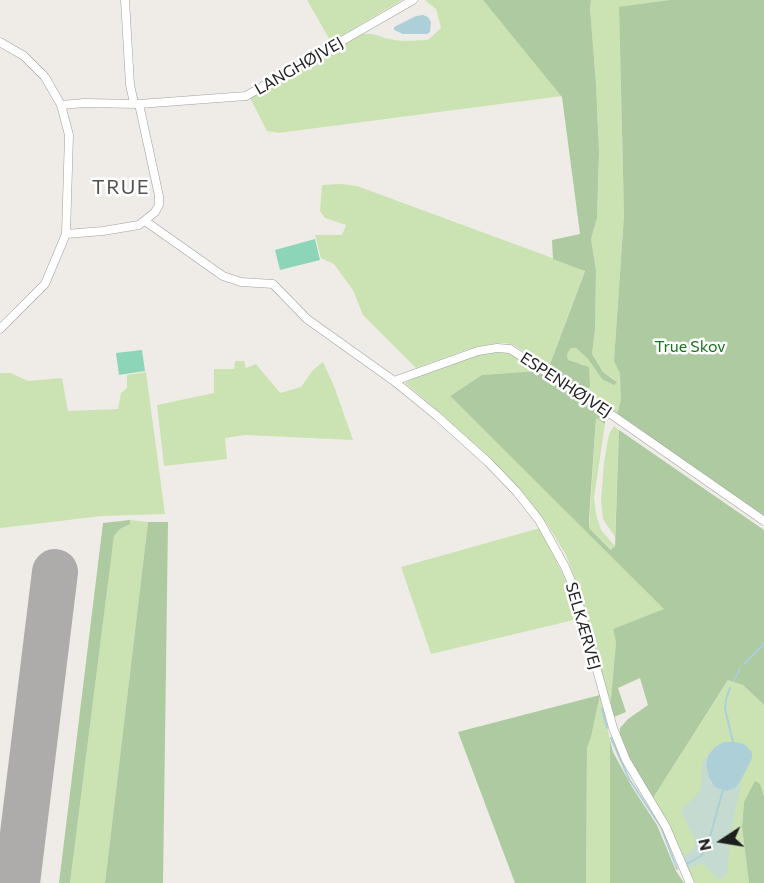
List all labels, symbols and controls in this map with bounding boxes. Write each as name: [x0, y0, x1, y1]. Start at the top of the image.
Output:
street label: LANGHØJVEJ: [251, 33, 347, 99]
district label: TRUE: [92, 175, 150, 199]
park label: True Skov: [655, 337, 725, 357]
street label: ESPENHØJVEJ: [517, 348, 615, 422]
street label: SELKÆRVEJ: [561, 580, 605, 672]
north arrow: [692, 811, 752, 871]
text: N: [693, 837, 714, 853]

